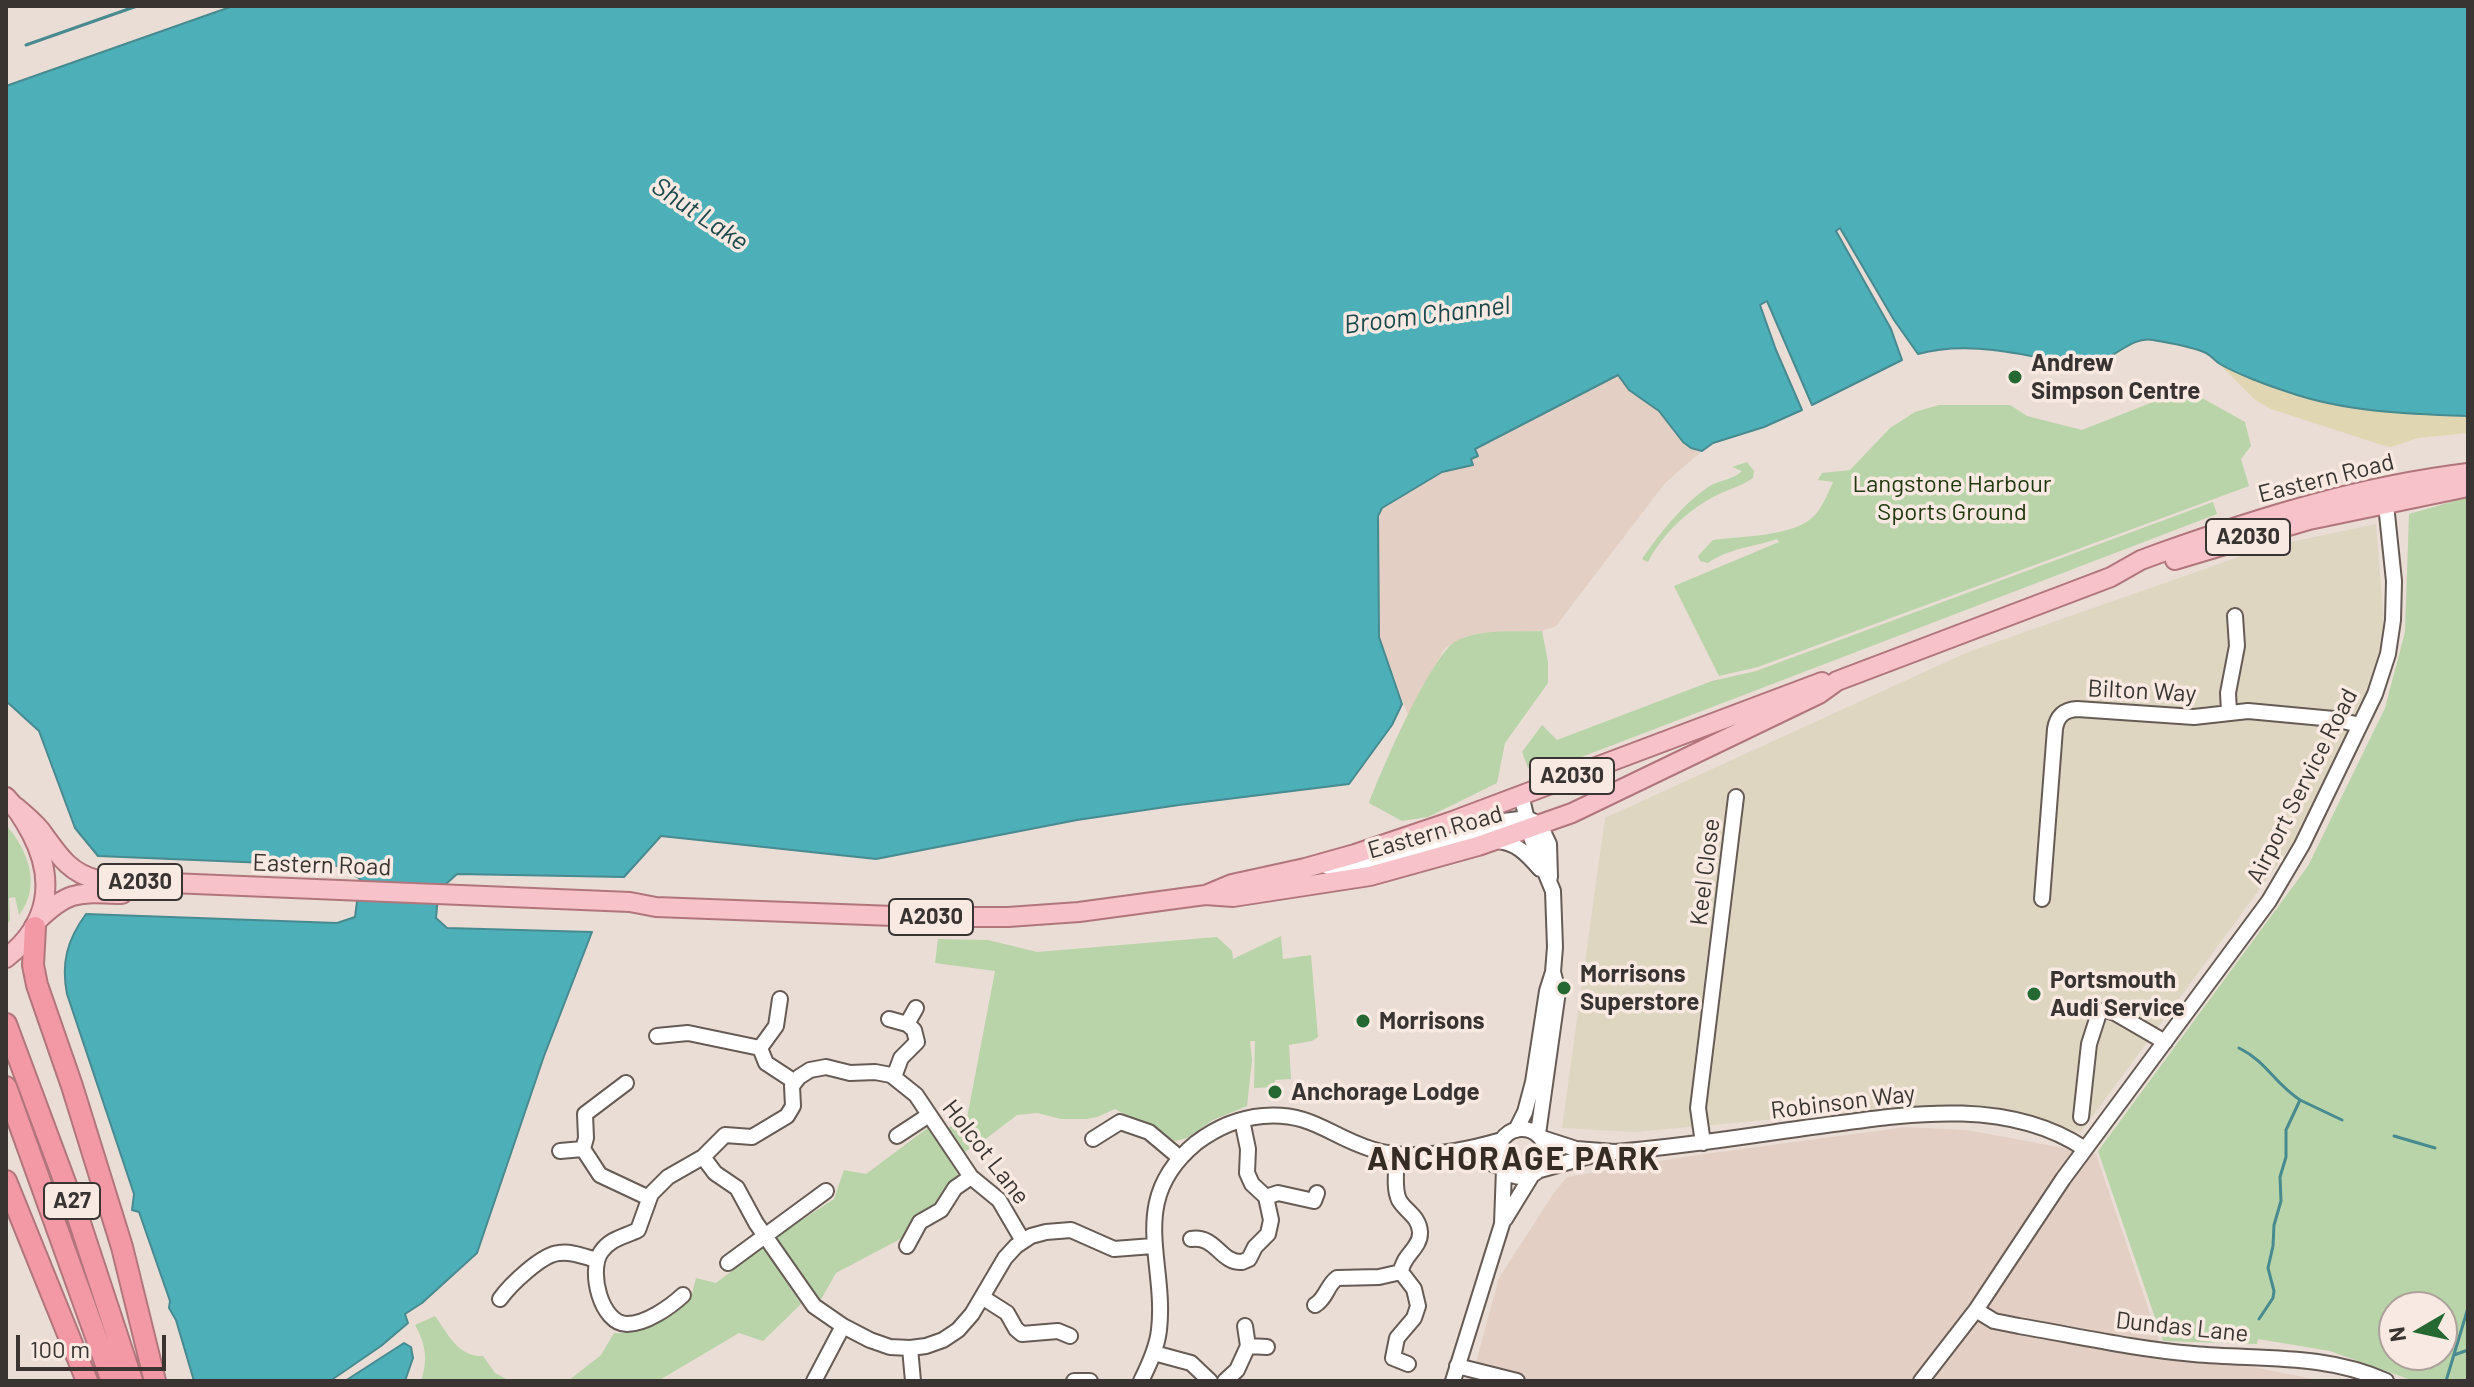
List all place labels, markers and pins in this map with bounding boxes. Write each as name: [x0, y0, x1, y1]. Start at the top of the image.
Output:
place label: Andrew Simpson Centre: [2031, 349, 2200, 405]
marker: Andrew Simpson Centre: [2006, 368, 2024, 386]
place label: Morrisons Superstore: [1580, 960, 1699, 1016]
place label: Portsmouth Audi Service: [2050, 966, 2185, 1022]
marker: Morrisons Superstore: [1555, 979, 1573, 997]
marker: Portsmouth Audi Service: [2025, 985, 2043, 1003]
place label: Morrisons: [1379, 1007, 1485, 1035]
marker: Morrisons: [1354, 1012, 1372, 1030]
place label: Anchorage Lodge: [1291, 1078, 1480, 1106]
marker: Anchorage Lodge: [1266, 1083, 1284, 1101]

